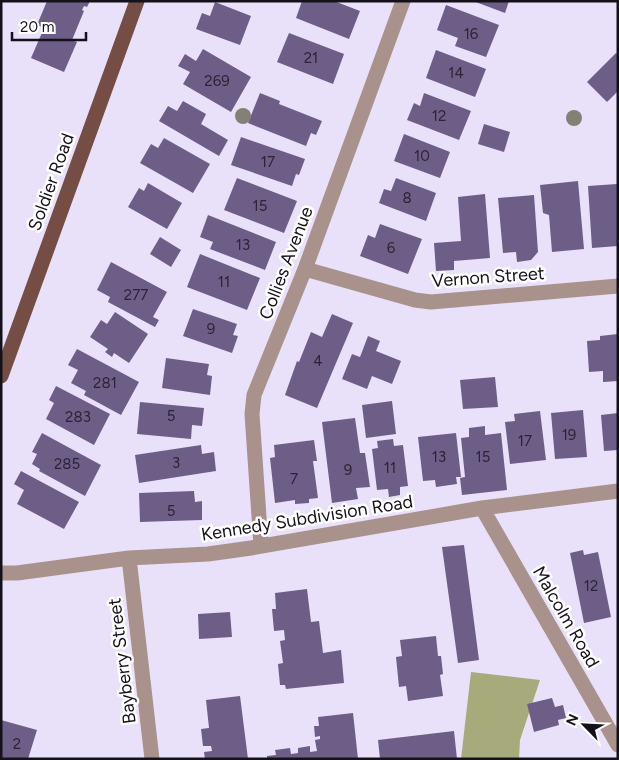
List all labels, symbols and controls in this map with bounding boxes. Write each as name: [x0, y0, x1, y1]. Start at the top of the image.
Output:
scale bar: [12, 10, 86, 42]
text: 20 m: [20, 18, 54, 36]
house number: 16: [464, 25, 479, 43]
house number: 21: [304, 49, 318, 67]
house number: 14: [448, 64, 464, 82]
house number: 269: [204, 72, 230, 90]
house number: 12: [432, 107, 446, 125]
street label: Soldier Road: [23, 130, 79, 234]
house number: 10: [414, 147, 430, 165]
house number: 17: [261, 153, 275, 171]
house number: 8: [402, 189, 412, 207]
house number: 15: [253, 197, 267, 215]
street label: Collies Avenue: [254, 203, 318, 323]
house number: 13: [236, 236, 250, 254]
house number: 6: [387, 239, 396, 257]
street label: Vernon Street: [431, 262, 545, 292]
house number: 11: [218, 273, 230, 291]
house number: 277: [124, 286, 148, 304]
house number: 9: [207, 320, 215, 338]
house number: 4: [313, 352, 323, 370]
house number: 281: [93, 374, 117, 392]
house number: 5: [167, 407, 175, 425]
house number: 283: [65, 408, 91, 426]
house number: 19: [562, 426, 576, 444]
house number: 17: [518, 432, 532, 450]
house number: 13: [432, 448, 446, 466]
house number: 15: [476, 448, 490, 466]
house number: 3: [172, 454, 180, 472]
house number: 285: [54, 455, 80, 473]
house number: 11: [384, 459, 396, 477]
house number: 9: [344, 461, 352, 479]
house number: 7: [290, 470, 298, 488]
street label: Kennedy Subdivision Road: [200, 490, 414, 546]
house number: 5: [167, 502, 175, 520]
street label: Malcolm Road: [528, 562, 604, 672]
house number: 12: [584, 577, 598, 595]
street label: Bayberry Street: [103, 597, 141, 725]
north arrow: [559, 700, 609, 750]
text: N: [563, 712, 583, 728]
house number: 2: [13, 735, 21, 753]

